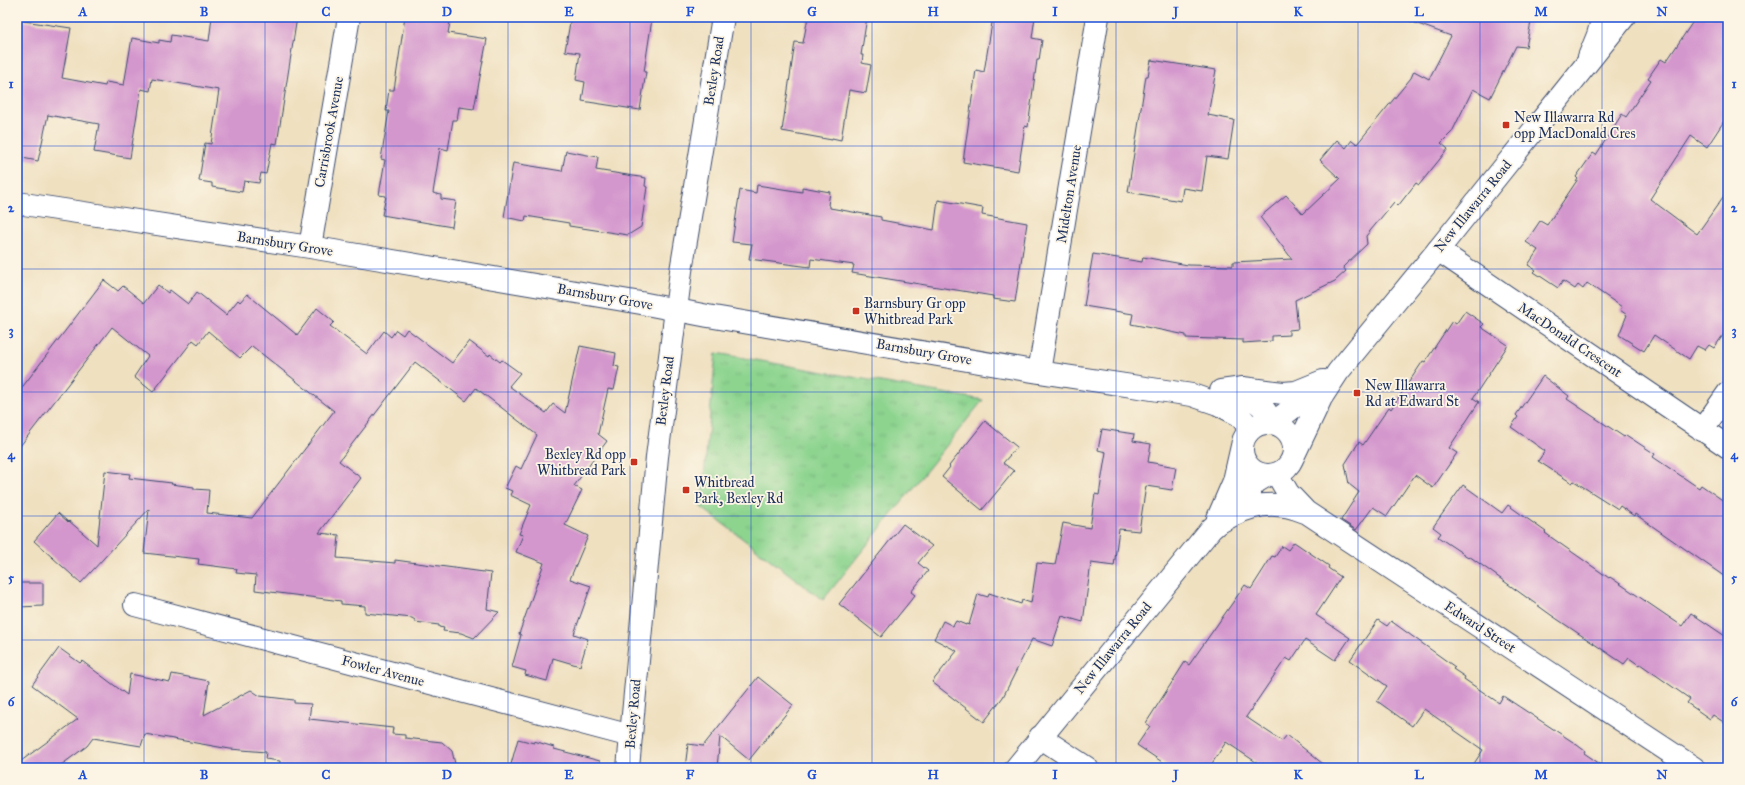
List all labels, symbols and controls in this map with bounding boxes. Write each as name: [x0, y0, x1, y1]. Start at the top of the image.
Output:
text: A: [78, 4, 88, 20]
text: B: [200, 4, 209, 20]
text: C: [322, 4, 331, 20]
text: D: [442, 4, 452, 20]
text: E: [564, 4, 574, 20]
text: F: [686, 4, 695, 20]
text: G: [807, 4, 817, 20]
text: H: [927, 4, 939, 20]
text: I: [1052, 4, 1058, 20]
text: J: [1171, 4, 1179, 20]
text: K: [1293, 4, 1303, 20]
text: L: [1414, 4, 1424, 20]
text: M: [1534, 4, 1548, 20]
text: N: [1656, 4, 1668, 20]
street label: Bexley Road: [700, 35, 728, 107]
street label: Carrisbrook Avenue: [311, 75, 347, 189]
text: 1: [8, 76, 14, 92]
text: 1: [1731, 76, 1737, 92]
place label: New Illawarra Rd opp MacDonald Cres: [1514, 109, 1635, 142]
marker: New Illawarra Rd opp MacDonald Cres: [1501, 120, 1511, 130]
street label: Midelton Avenue: [1053, 143, 1085, 244]
street label: New Illawarra Road: [1431, 157, 1515, 255]
text: 2: [8, 200, 15, 216]
text: 2: [1731, 200, 1738, 216]
street label: Barnsbury Grove: [236, 228, 334, 260]
street label: Barnsbury Grove: [556, 280, 654, 314]
place label: Barnsbury Gr opp Whitbread Park: [864, 295, 966, 328]
street label: MacDonald Crescent: [1515, 299, 1625, 381]
marker: Barnsbury Gr opp Whitbread Park: [851, 306, 861, 316]
text: 3: [8, 323, 14, 339]
text: 3: [1731, 323, 1737, 339]
street label: Barnsbury Grove: [875, 335, 973, 369]
street label: Bexley Road: [652, 355, 678, 427]
place label: New Illawarra Rd at Edward St: [1365, 377, 1459, 410]
marker: New Illawarra Rd at Edward St: [1352, 388, 1362, 398]
place label: Bexley Rd opp Whitbread Park: [537, 446, 626, 479]
text: 4: [7, 447, 15, 463]
text: 4: [1730, 447, 1738, 463]
marker: Bexley Rd opp Whitbread Park: [629, 457, 639, 467]
place label: Whitbread Park, Bexley Rd: [694, 474, 783, 507]
marker: Whitbread Park, Bexley Rd: [681, 485, 691, 495]
text: 5: [8, 570, 15, 586]
text: 5: [1731, 570, 1738, 586]
street label: Edward Street: [1441, 598, 1519, 656]
street label: New Illawarra Road: [1071, 599, 1155, 697]
street label: Fowler Avenue: [340, 652, 426, 690]
street label: Bexley Road: [621, 678, 645, 750]
text: 6: [8, 694, 16, 710]
text: 6: [1731, 694, 1739, 710]
text: A: [78, 767, 88, 783]
text: B: [200, 767, 209, 783]
text: C: [322, 767, 331, 783]
text: D: [442, 767, 452, 783]
text: E: [564, 767, 574, 783]
text: F: [686, 767, 695, 783]
text: G: [807, 767, 817, 783]
text: H: [927, 767, 939, 783]
text: I: [1052, 767, 1058, 783]
text: J: [1171, 767, 1179, 783]
text: K: [1293, 767, 1303, 783]
text: L: [1414, 767, 1424, 783]
text: M: [1534, 767, 1548, 783]
text: N: [1656, 767, 1668, 783]

